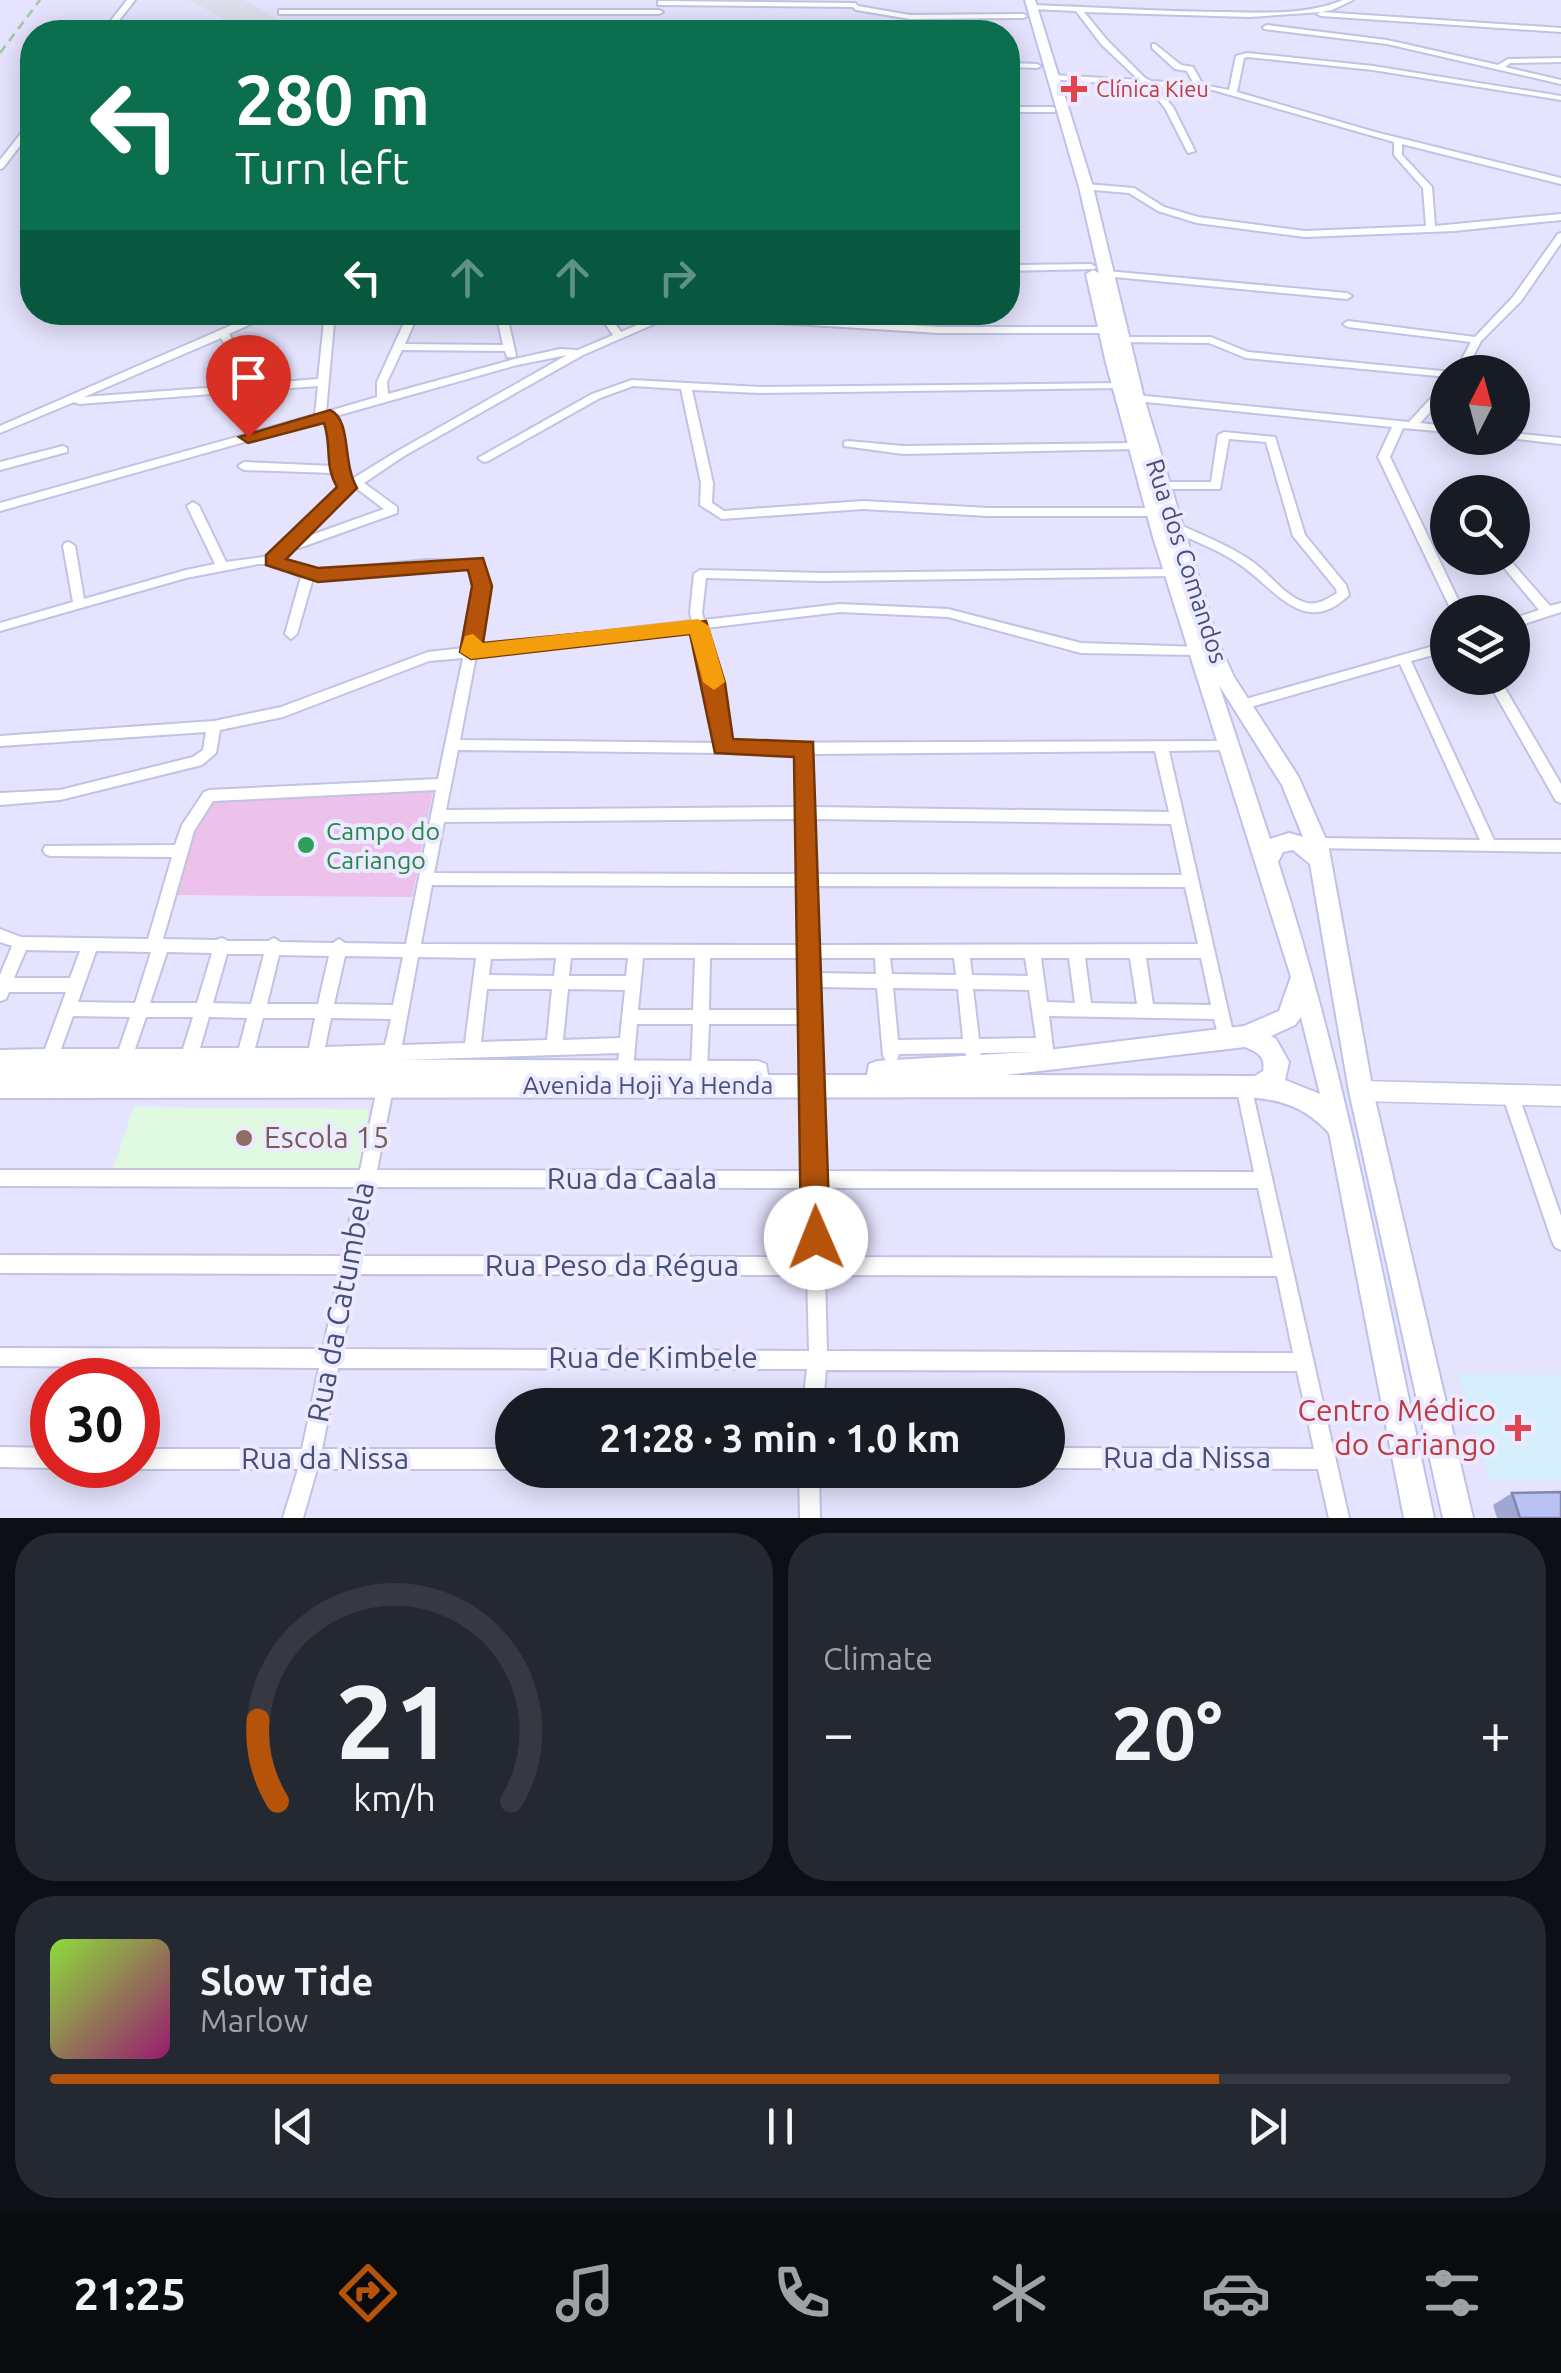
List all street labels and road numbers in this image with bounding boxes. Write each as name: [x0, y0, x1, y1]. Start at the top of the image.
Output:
street label: Rua dos Comandos: [1141, 455, 1233, 667]
street label: Avenida Hoji Ya Henda: [523, 1071, 773, 1099]
street label: Rua da Caala: [547, 1161, 717, 1195]
street label: Rua da Catumbela: [300, 1179, 380, 1425]
street label: Rua Peso da Régua: [485, 1248, 739, 1282]
street label: Rua de Kimbele: [548, 1340, 758, 1374]
street label: Rua da Nissa: [1103, 1440, 1271, 1474]
street label: Rua da Nissa: [241, 1441, 409, 1475]

